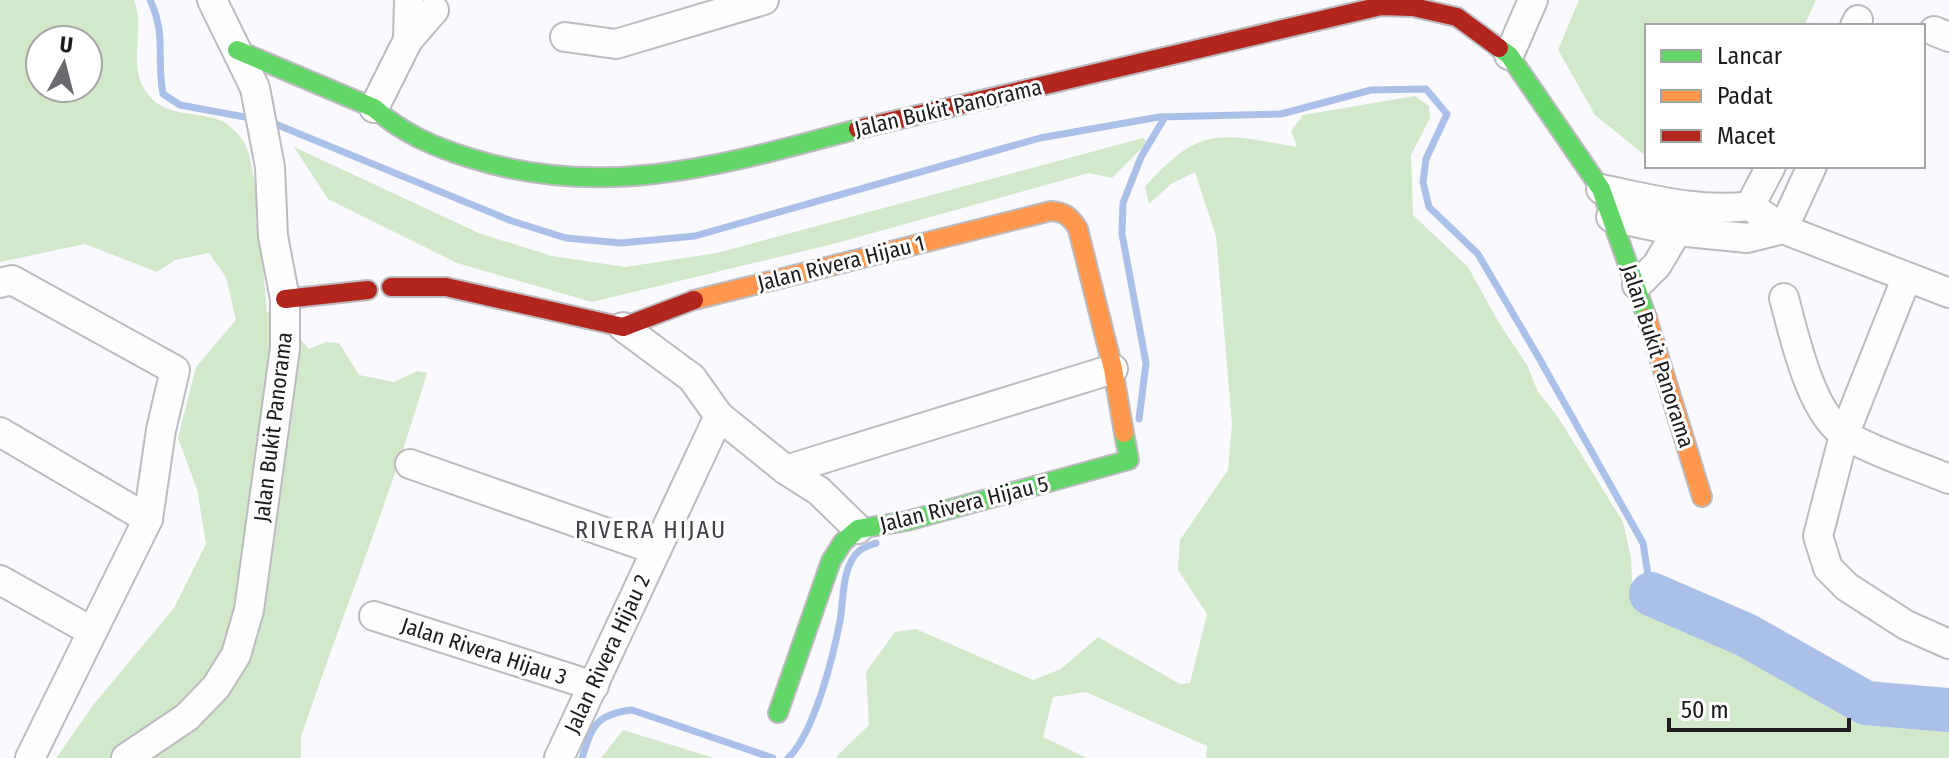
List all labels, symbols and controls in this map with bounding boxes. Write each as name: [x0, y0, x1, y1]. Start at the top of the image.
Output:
north arrow: [24, 24, 104, 104]
legend: [1645, 24, 1925, 168]
text: U: [58, 30, 74, 59]
text: Lancar: [1717, 42, 1783, 70]
street label: Jalan Bukit Panorama: [852, 73, 1044, 143]
text: Padat: [1717, 82, 1773, 110]
text: Macet: [1717, 122, 1775, 150]
street label: Jalan Rivera Hijau 1: [755, 229, 927, 297]
street label: Jalan Bukit Panorama: [1616, 261, 1700, 451]
street label: Jalan Bukit Panorama: [248, 330, 298, 524]
street label: Jalan Rivera Hijau 5: [877, 470, 1051, 538]
district label: RIVERA HIJAU: [575, 516, 727, 544]
street label: Jalan Rivera Hijau 2: [558, 570, 656, 738]
street label: Jalan Rivera Hijau 3: [398, 611, 570, 691]
scale bar: [1669, 682, 1849, 732]
text: 50 m: [1681, 696, 1729, 724]

